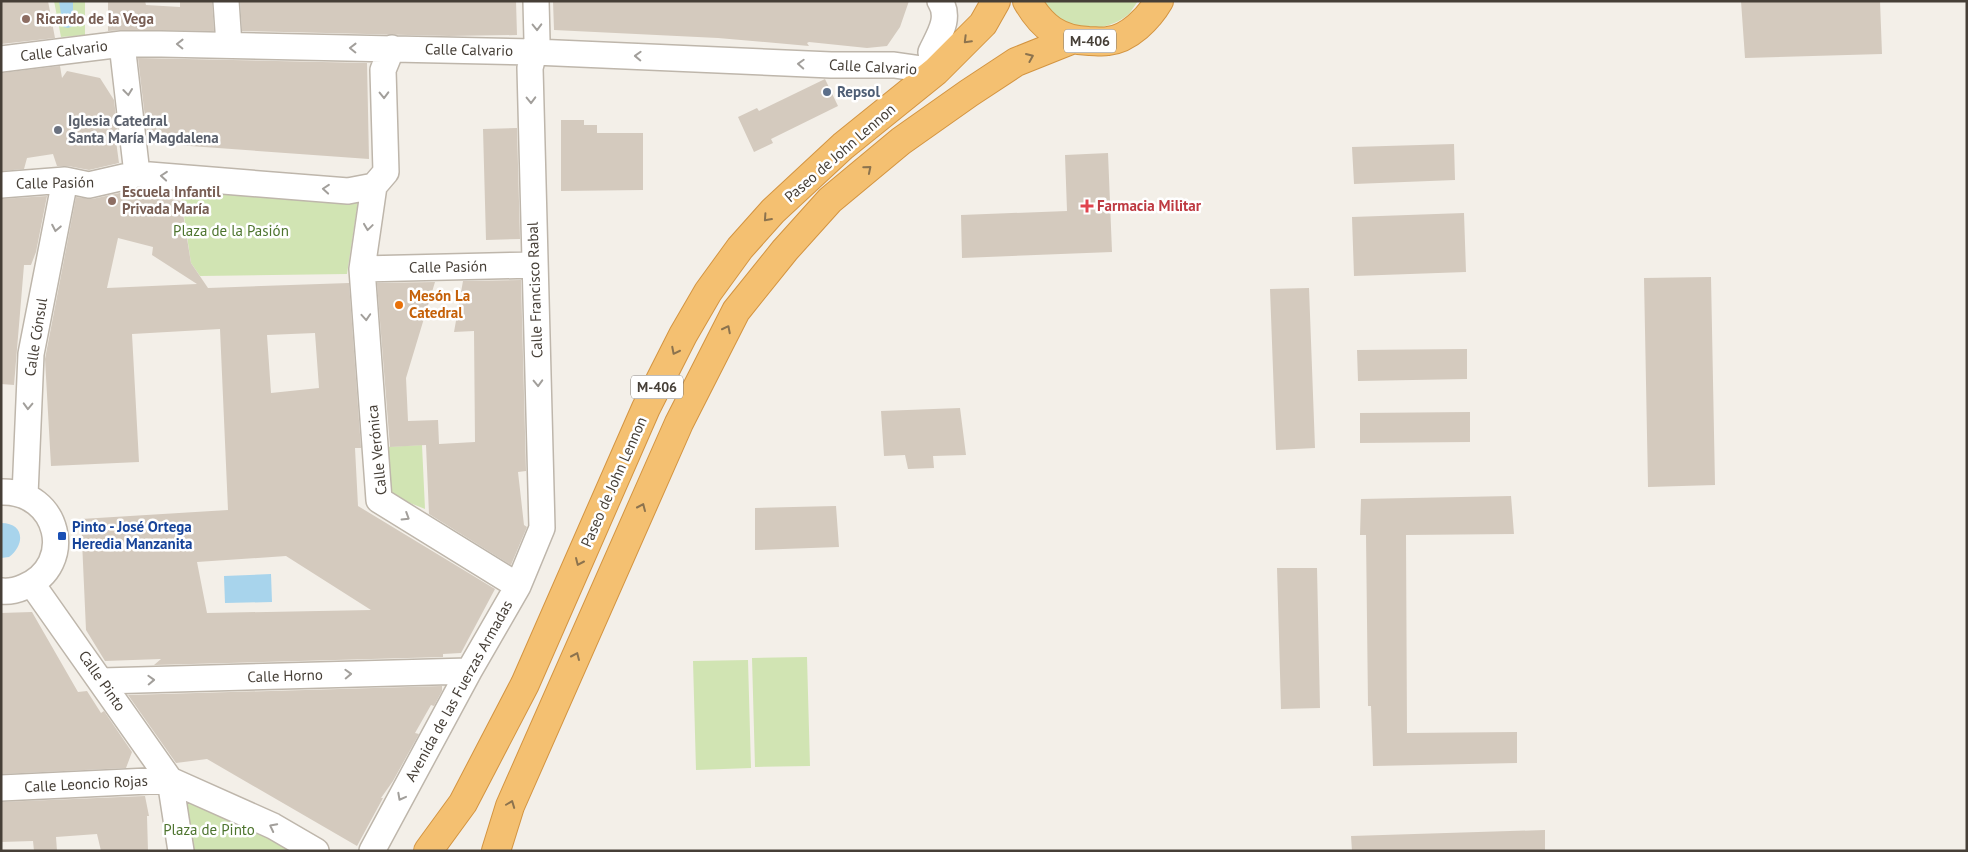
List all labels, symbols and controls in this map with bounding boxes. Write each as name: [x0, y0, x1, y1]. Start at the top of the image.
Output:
place label: Ricardo de la Vega: [36, 9, 154, 28]
marker: Ricardo de la Vega: [20, 13, 32, 25]
one-way arrow: [531, 23, 542, 31]
road number: M-406: [1064, 29, 1116, 52]
one-way arrow: [964, 34, 973, 43]
street label: Calle Calvario: [19, 36, 109, 65]
one-way arrow: [176, 39, 184, 49]
street label: Calle Calvario: [425, 39, 513, 60]
one-way arrow: [349, 43, 357, 53]
one-way arrow: [634, 51, 642, 62]
one-way arrow: [1025, 52, 1034, 63]
street label: Calle Calvario: [829, 55, 918, 78]
one-way arrow: [796, 58, 804, 69]
place label: Repsol: [837, 82, 880, 101]
marker: Repsol: [821, 86, 833, 98]
one-way arrow: [122, 89, 133, 97]
one-way arrow: [379, 92, 389, 100]
one-way arrow: [526, 96, 536, 104]
street label: Paseo de John Lennon: [780, 99, 899, 206]
place label: Iglesia Catedral Santa María Magdalena: [68, 111, 219, 147]
marker: Iglesia Catedral Santa María Magdalena: [52, 124, 64, 136]
one-way arrow: [862, 166, 871, 174]
one-way arrow: [160, 171, 168, 182]
street label: Calle Pasión: [16, 172, 94, 193]
place label: Escuela Infantil Privada María: [122, 182, 221, 218]
one-way arrow: [322, 184, 330, 195]
marker: Escuela Infantil Privada María: [106, 195, 118, 207]
place label: Farmacia Militar: [1097, 196, 1202, 215]
marker: Farmacia Militar: [1081, 200, 1093, 212]
one-way arrow: [764, 212, 773, 221]
park label: Plaza de la Pasión: [173, 221, 289, 240]
street label: Calle Francisco Rabal: [523, 221, 546, 358]
one-way arrow: [363, 223, 374, 231]
one-way arrow: [51, 224, 61, 233]
street label: Calle Pasión: [409, 256, 487, 277]
place label: Mesón La Catedral: [409, 286, 470, 322]
street label: Calle Cónsul: [20, 296, 51, 378]
marker: Mesón La Catedral: [393, 299, 405, 311]
one-way arrow: [360, 313, 371, 321]
one-way arrow: [721, 325, 731, 334]
one-way arrow: [671, 345, 681, 354]
road number: M-406: [631, 376, 683, 398]
one-way arrow: [533, 380, 543, 388]
one-way arrow: [23, 402, 34, 410]
street label: Calle Verónica: [362, 404, 391, 496]
street label: Paseo de John Lennon: [576, 414, 651, 550]
one-way arrow: [635, 503, 646, 512]
one-way arrow: [401, 510, 410, 520]
place label: Pinto - José Ortega Heredia Manzanita: [72, 517, 192, 553]
marker: Pinto - José Ortega Heredia Manzanita: [56, 530, 68, 542]
one-way arrow: [574, 557, 585, 566]
street label: Avenida de las Fuerzas Armadas: [401, 597, 516, 785]
street label: Calle Pinto: [75, 647, 130, 715]
one-way arrow: [570, 652, 581, 661]
street label: Calle Horno: [247, 665, 323, 686]
one-way arrow: [344, 669, 352, 679]
one-way arrow: [147, 674, 155, 685]
street label: Calle Leoncio Rojas: [24, 771, 148, 796]
one-way arrow: [397, 792, 407, 801]
one-way arrow: [505, 800, 515, 809]
park label: Plaza de Pinto: [163, 820, 255, 839]
one-way arrow: [270, 823, 279, 833]

